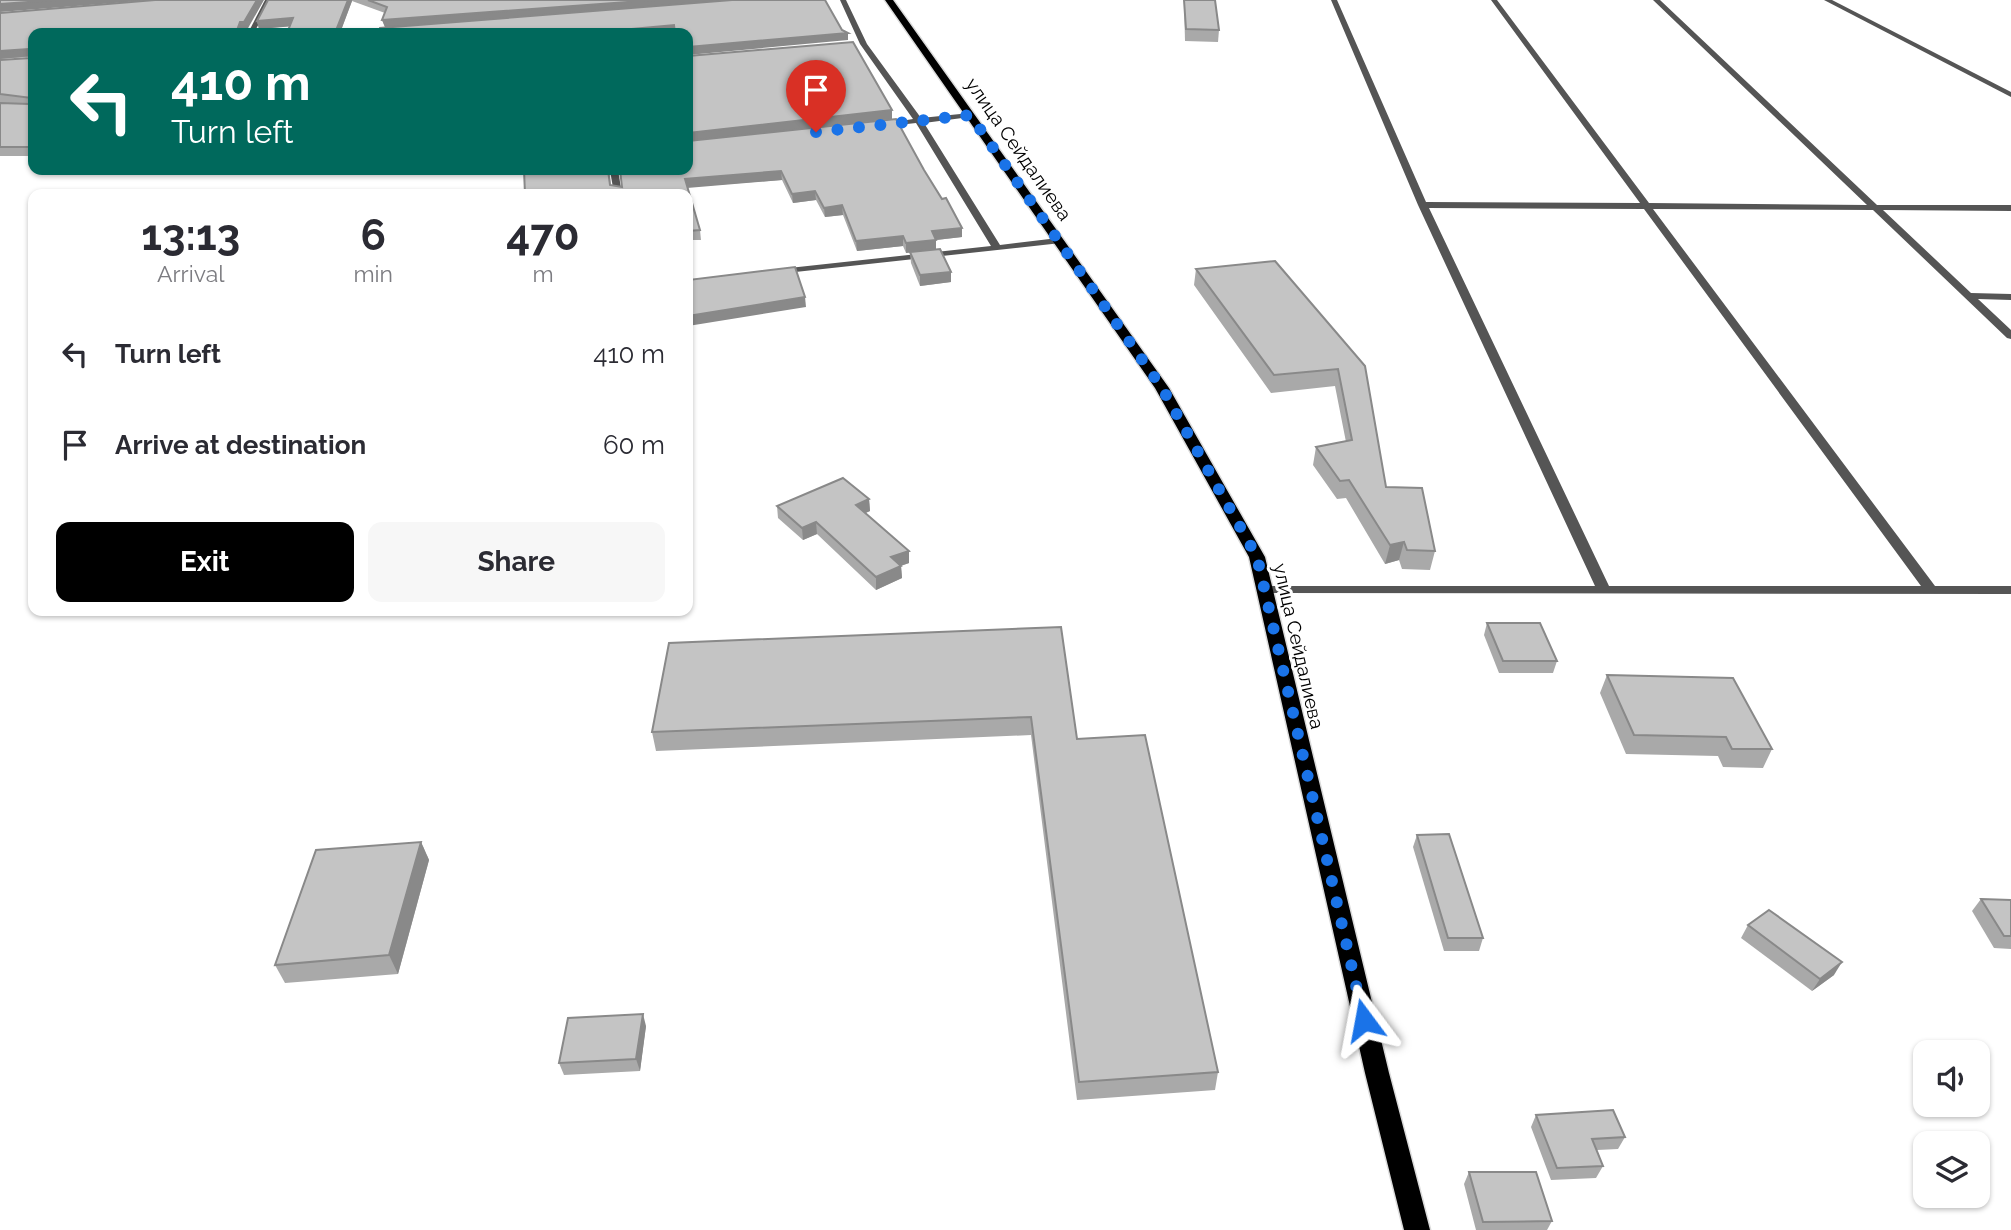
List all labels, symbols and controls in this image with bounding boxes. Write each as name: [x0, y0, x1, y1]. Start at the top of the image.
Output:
text: 410 m: [171, 54, 311, 111]
icon: left: [56, 56, 147, 147]
pin: [786, 60, 846, 132]
icon: arrive: [797, 71, 835, 109]
street label: улица Сейдалиева: [961, 73, 1077, 225]
text: Turn left: [171, 113, 293, 150]
text: 13:13: [141, 211, 240, 260]
text: 6: [360, 211, 386, 260]
text: 470: [506, 211, 580, 260]
text: Arrival: [157, 260, 224, 287]
text: min: [353, 260, 393, 287]
text: m: [532, 260, 554, 287]
icon: left: [56, 335, 94, 373]
text: Turn left: [115, 339, 221, 369]
text: 410 m: [593, 339, 665, 369]
icon: arrive: [56, 426, 94, 464]
text: Arrive at destination: [115, 430, 366, 460]
text: 60 m: [603, 430, 665, 460]
button: Exit: [56, 522, 354, 602]
button: Share: [368, 522, 665, 602]
street label: улица Сейдалиева: [1269, 561, 1329, 731]
position arrow: [1327, 983, 1401, 1057]
map controls: [1913, 1040, 1990, 1208]
button: sound: [1913, 1040, 1990, 1117]
button: layers: [1913, 1131, 1990, 1208]

